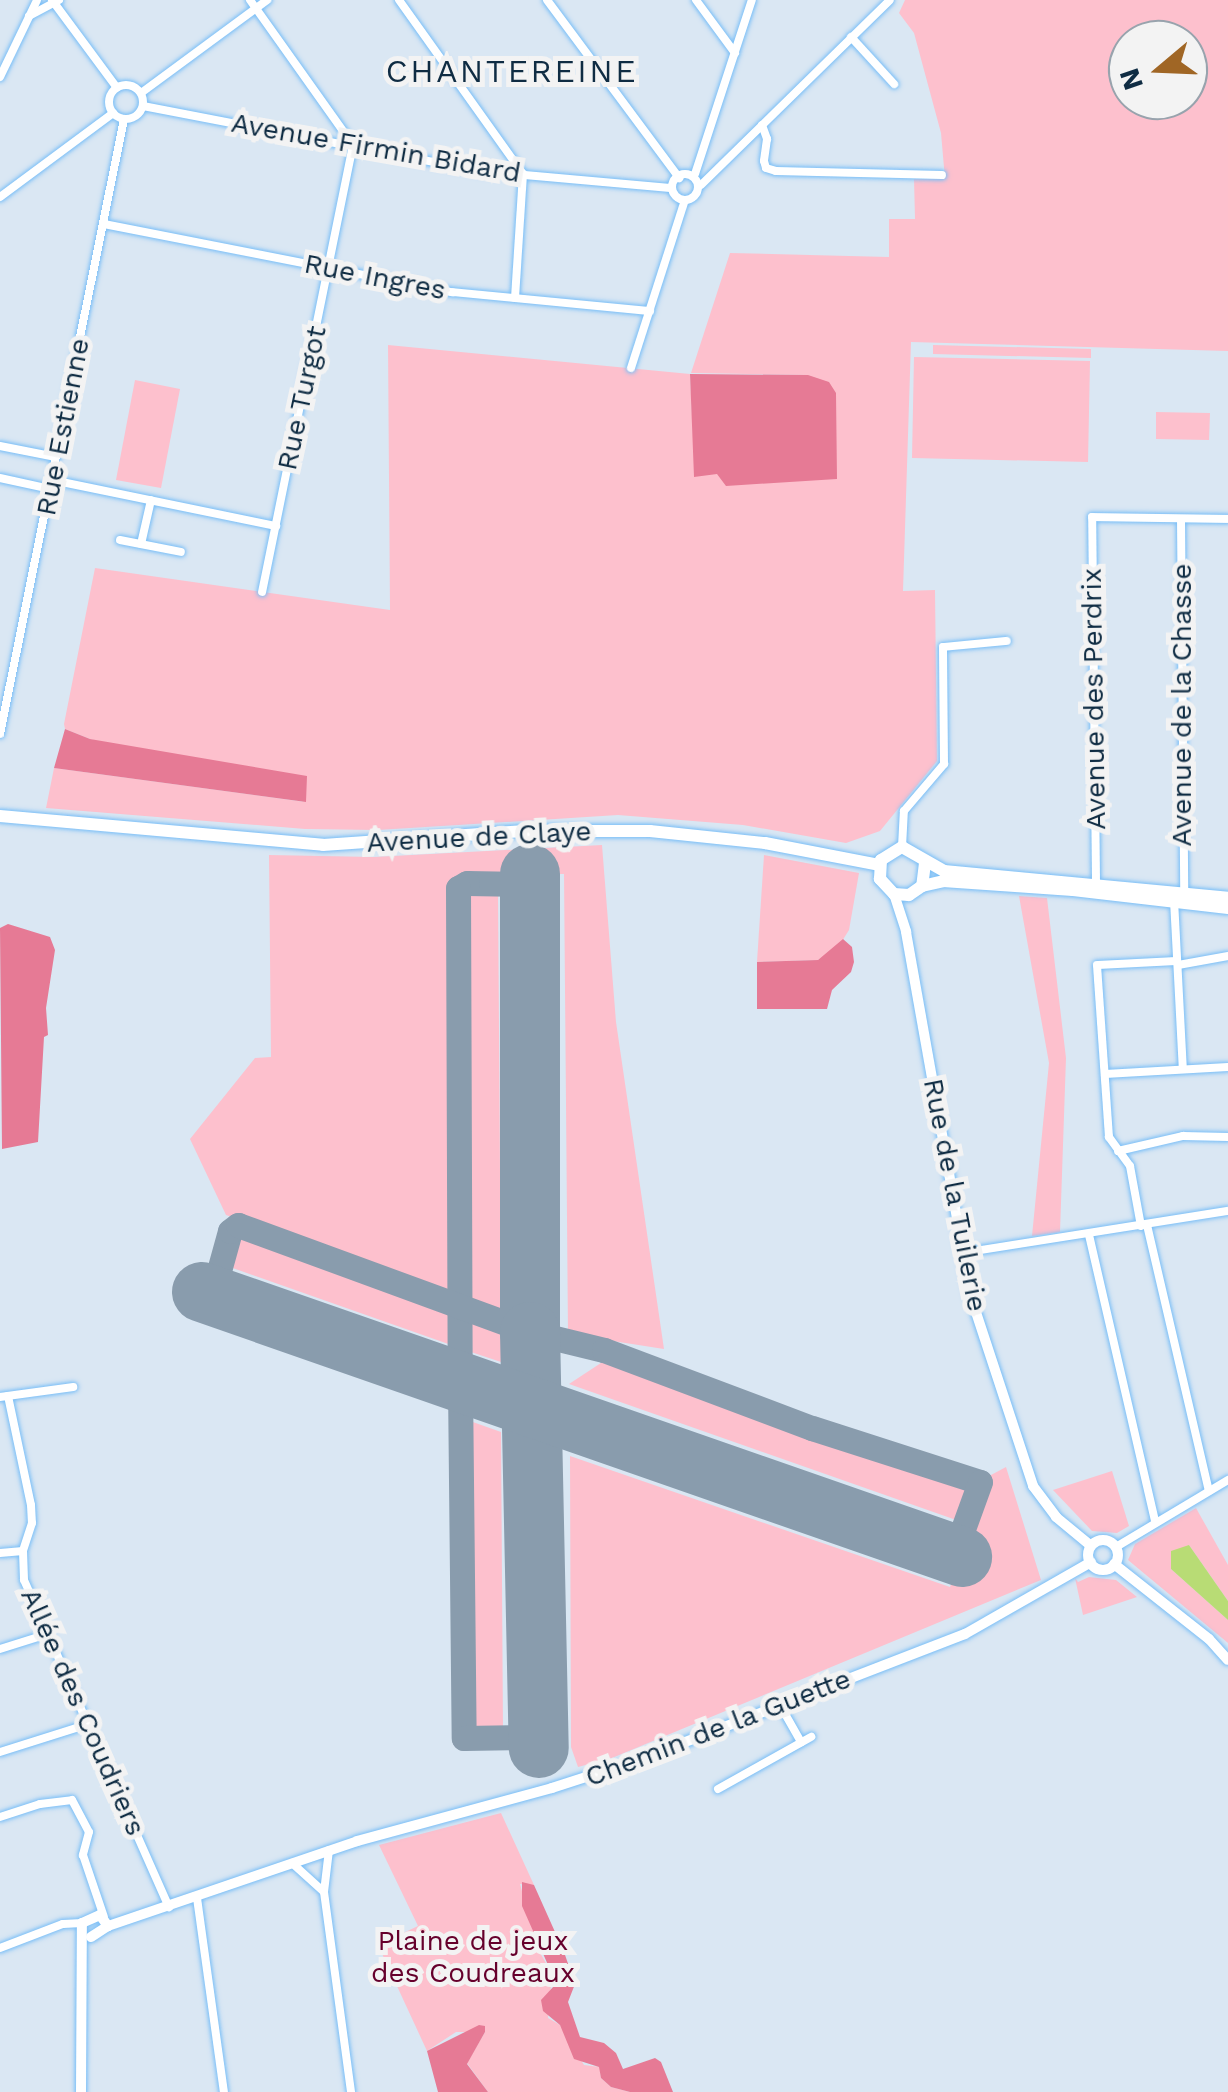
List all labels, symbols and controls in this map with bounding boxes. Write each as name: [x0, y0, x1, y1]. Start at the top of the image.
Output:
north arrow: [1108, 20, 1208, 120]
district label: CHANTEREINE: [386, 52, 638, 90]
text: N: [1112, 64, 1150, 94]
street label: Avenue Firmin Bidard: [229, 106, 523, 190]
street label: Rue Ingres: [301, 247, 449, 307]
street label: Rue Turgot: [270, 322, 334, 474]
street label: Rue Estienne: [29, 335, 97, 519]
street label: Avenue de la Chasse: [1165, 563, 1199, 847]
street label: Avenue des Perdrix: [1075, 568, 1113, 830]
street label: Avenue de Claye: [366, 814, 592, 860]
street label: Rue de la Tuilerie: [916, 1075, 994, 1315]
street label: Allée des Coudriers: [13, 1583, 153, 1841]
street label: Chemin de la Guette: [580, 1662, 856, 1794]
park label: Plaine de jeux des Coudreaux: [371, 1924, 575, 1990]

